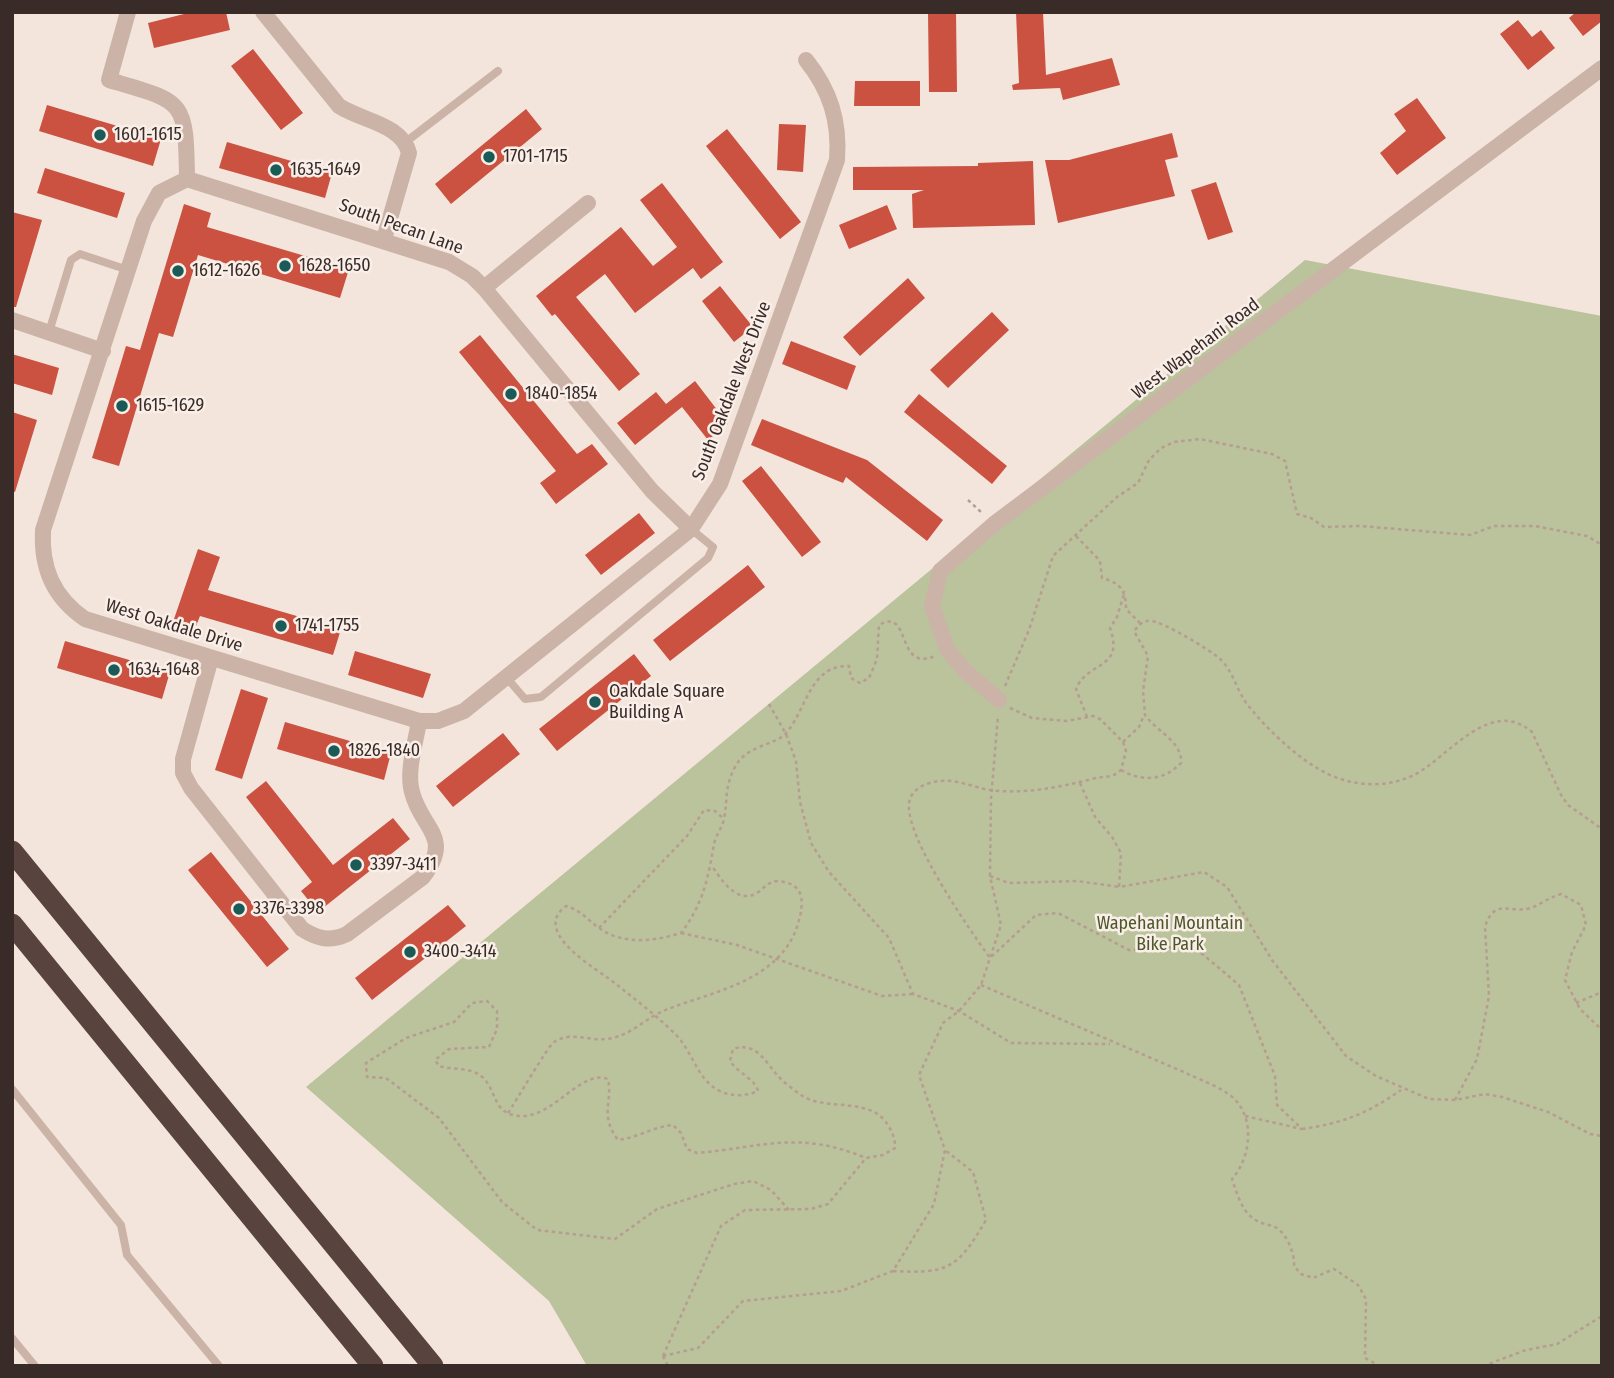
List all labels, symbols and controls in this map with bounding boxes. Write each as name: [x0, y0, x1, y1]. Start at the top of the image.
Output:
place label: 1601-1615: [114, 124, 182, 146]
marker: 1601-1615: [92, 127, 108, 143]
place label: 1701-1715: [503, 146, 568, 168]
marker: 1701-1715: [481, 149, 497, 165]
place label: 1635-1649: [290, 159, 361, 181]
marker: 1635-1649: [268, 162, 284, 178]
street label: South Pecan Lane: [336, 195, 466, 259]
place label: 1628-1650: [299, 255, 371, 277]
marker: 1628-1650: [277, 258, 293, 274]
place label: 1612-1626: [192, 260, 260, 282]
marker: 1612-1626: [170, 263, 186, 279]
street label: West Wapehani Road: [1128, 294, 1264, 404]
street label: South Oakdale West Drive: [688, 299, 776, 483]
place label: 1840-1854: [525, 383, 597, 405]
marker: 1840-1854: [503, 386, 519, 402]
place label: 1615-1629: [136, 395, 204, 417]
marker: 1615-1629: [114, 398, 130, 414]
street label: West Oakdale Drive: [103, 595, 245, 657]
place label: 1741-1755: [295, 615, 359, 637]
marker: 1741-1755: [273, 618, 289, 634]
place label: 1634-1648: [128, 659, 200, 681]
marker: 1634-1648: [106, 662, 122, 678]
place label: Oakdale Square Building A: [609, 681, 725, 724]
marker: Oakdale Square Building A: [587, 694, 603, 710]
place label: 1826-1840: [348, 740, 420, 762]
marker: 1826-1840: [326, 743, 342, 759]
place label: 3397-3411: [370, 854, 437, 876]
marker: 3397-3411: [348, 857, 364, 873]
place label: 3376-3398: [253, 898, 324, 920]
marker: 3376-3398: [231, 901, 247, 917]
park label: Wapehani Mountain Bike Park: [1097, 913, 1243, 956]
place label: 3400-3414: [424, 941, 497, 963]
marker: 3400-3414: [402, 944, 418, 960]

